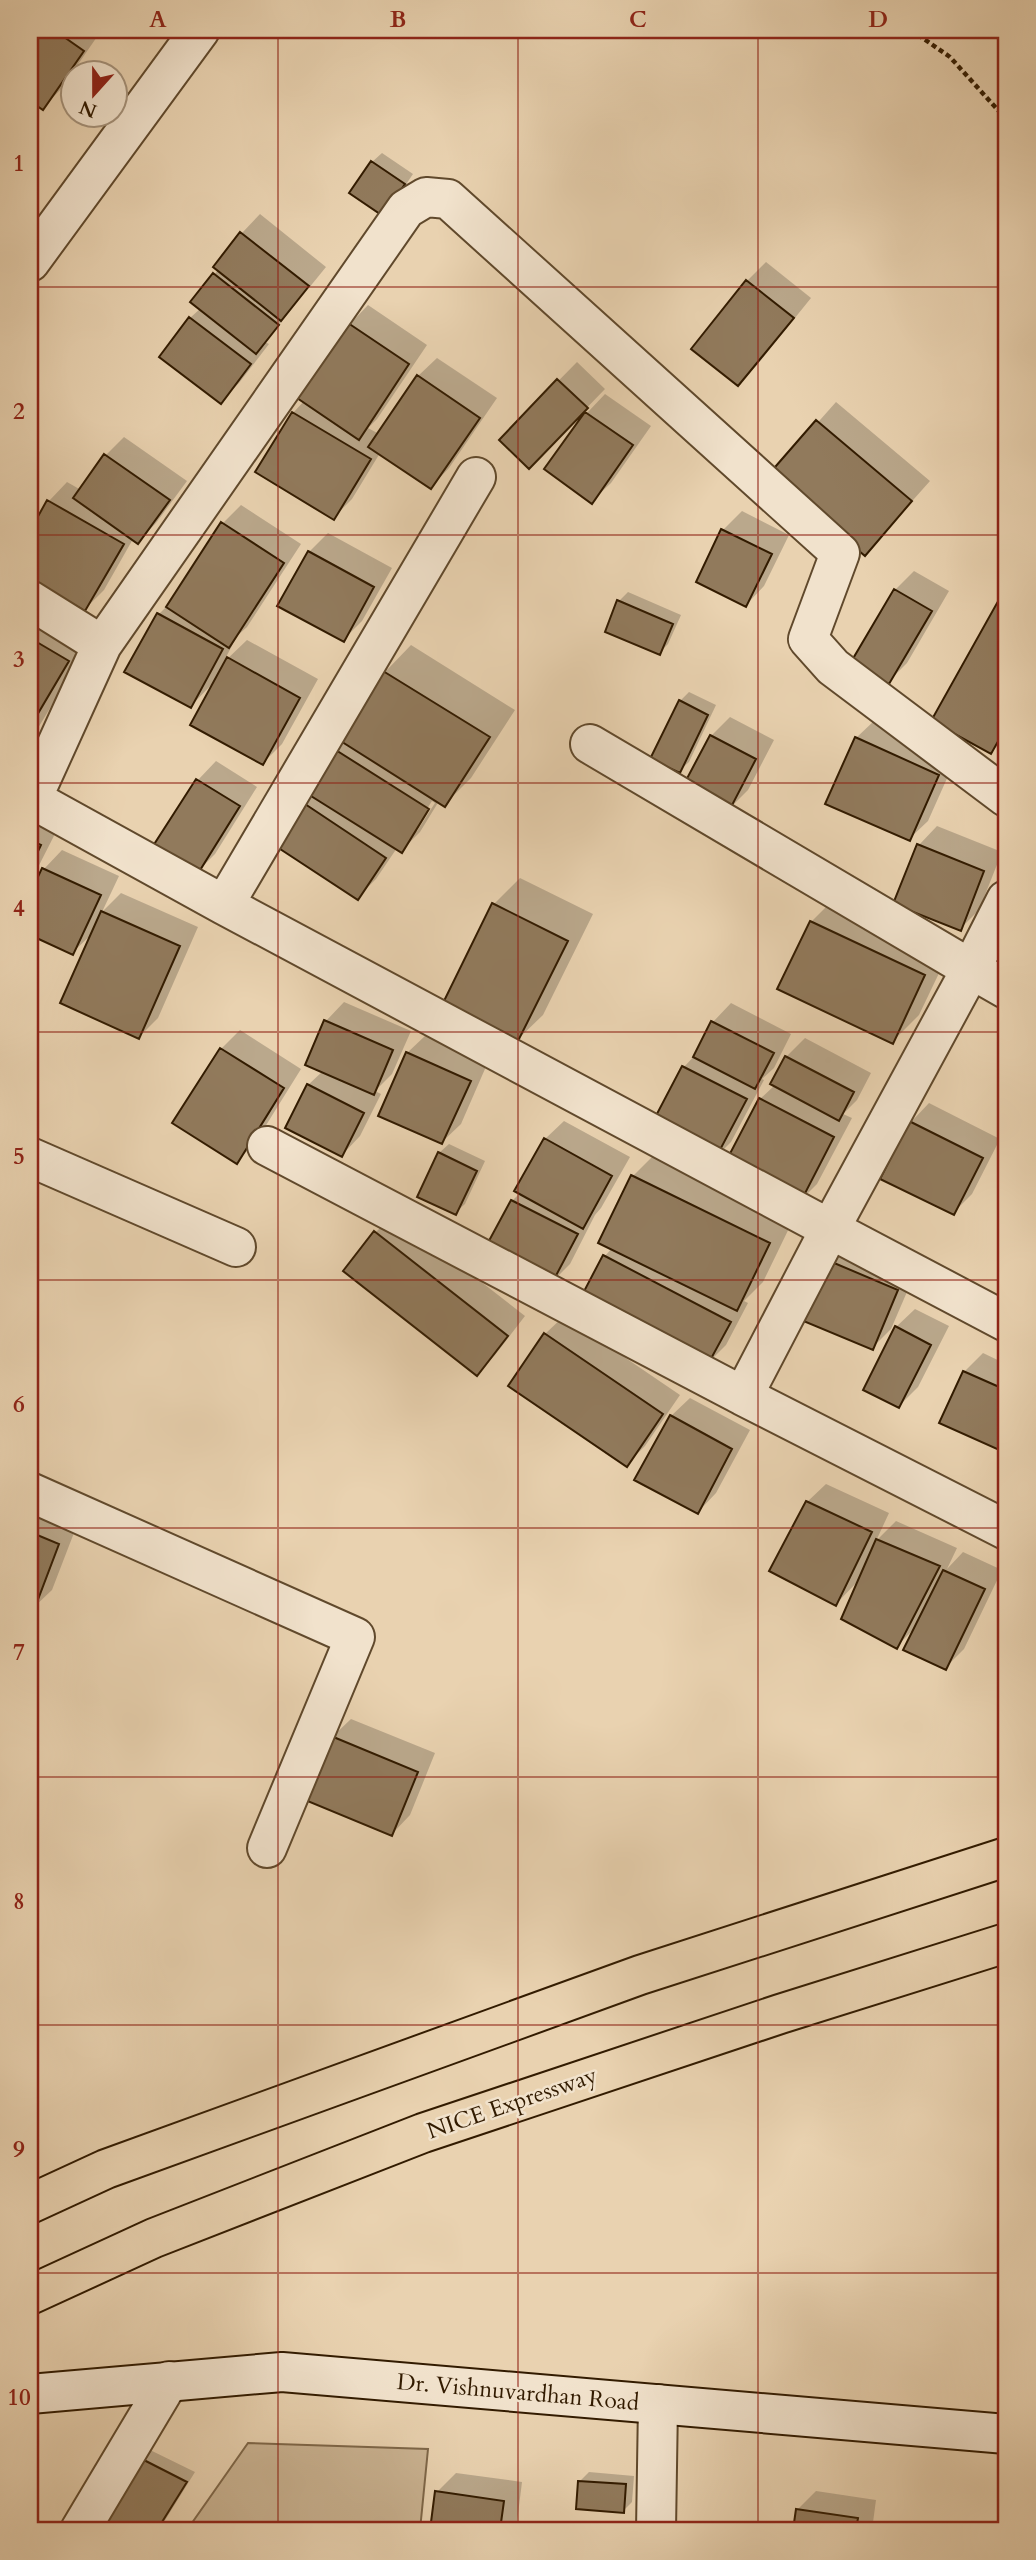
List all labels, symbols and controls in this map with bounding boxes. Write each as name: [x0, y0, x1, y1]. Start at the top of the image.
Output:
text: A: [149, 4, 167, 35]
text: B: [390, 4, 406, 35]
text: C: [629, 4, 647, 35]
text: D: [868, 4, 888, 35]
north arrow: [60, 60, 130, 130]
text: N: [75, 94, 101, 124]
text: 1: [13, 148, 25, 179]
text: 2: [13, 396, 25, 427]
text: 3: [13, 644, 25, 675]
text: 4: [13, 893, 25, 924]
text: 5: [13, 1141, 25, 1172]
text: 6: [13, 1389, 25, 1420]
text: 7: [13, 1637, 25, 1668]
text: 8: [13, 1886, 25, 1917]
street label: NICE Expressway: [423, 2059, 601, 2147]
text: 9: [13, 2134, 25, 2165]
street label: Dr. Vishnuvardhan Road: [396, 2366, 641, 2418]
text: 10: [7, 2382, 31, 2413]

